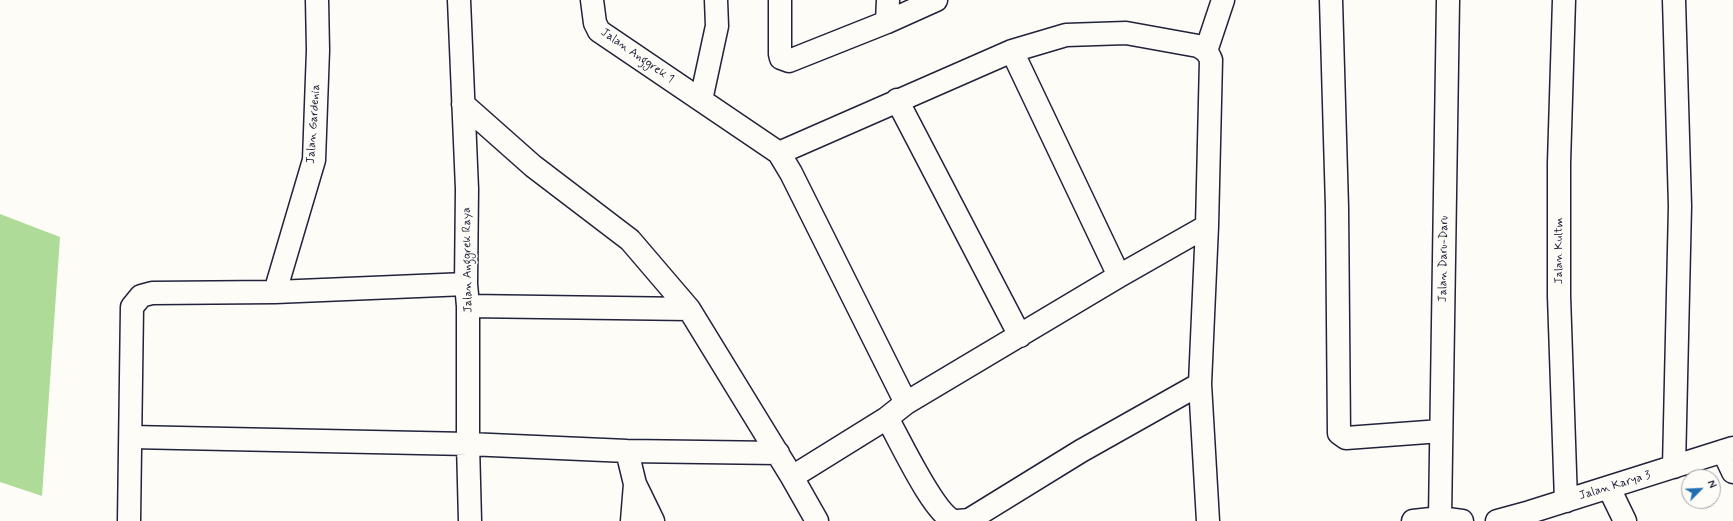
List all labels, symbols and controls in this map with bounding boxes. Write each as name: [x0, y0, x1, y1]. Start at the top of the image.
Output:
street label: Jalan Anggrek 1: [598, 25, 676, 87]
street label: Jalan Gardenia: [304, 84, 324, 164]
street label: Jalan Anggrek Raya: [460, 207, 476, 313]
street label: Jalan Daru-Daru: [1436, 216, 1452, 302]
street label: Jalan Kultm: [1552, 218, 1566, 284]
street label: Jalan Karya 3: [1577, 468, 1653, 504]
north arrow: [1681, 469, 1721, 509]
text: N: [1703, 478, 1719, 491]

